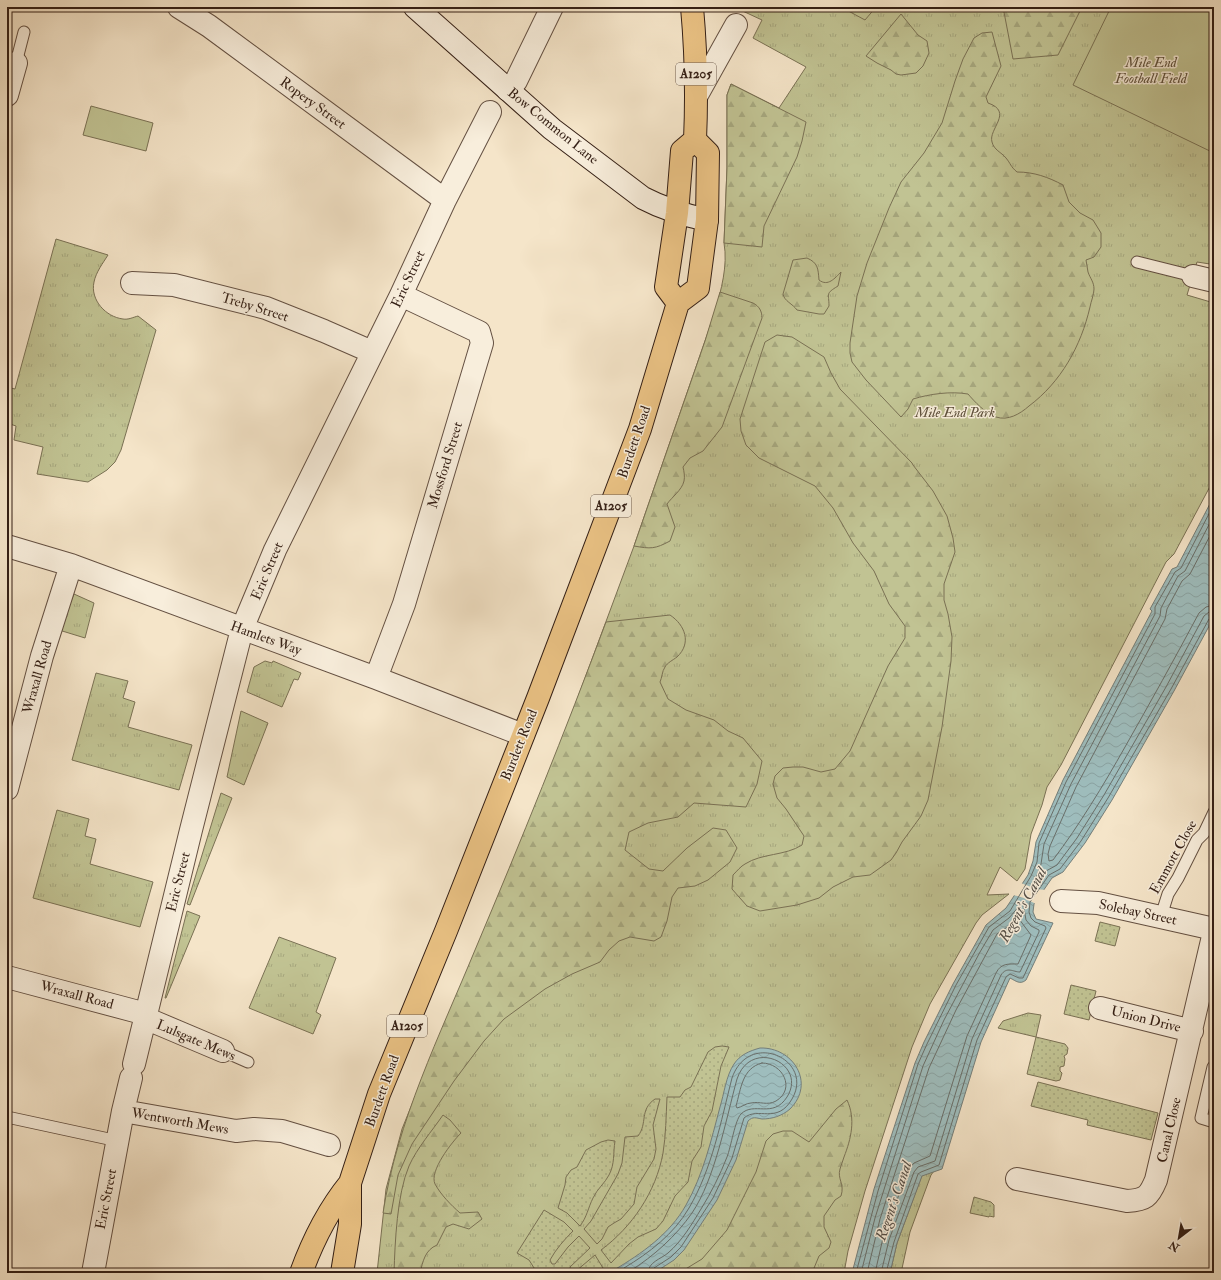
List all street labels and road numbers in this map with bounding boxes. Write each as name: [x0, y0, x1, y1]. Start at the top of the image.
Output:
road number: A1205: [676, 63, 716, 85]
street label: Ropery Street: [276, 73, 350, 134]
street label: Bow Common Lane: [504, 84, 602, 168]
street label: Eric Street: [387, 247, 429, 310]
street label: Treby Street: [219, 289, 291, 326]
street label: Burdett Road: [614, 403, 654, 481]
street label: Mossford Street: [424, 419, 466, 510]
road number: A1205: [591, 495, 631, 517]
street label: Eric Street: [247, 539, 287, 603]
street label: Hamlets Way: [228, 617, 305, 660]
street label: Wraxall Road: [18, 638, 56, 717]
street label: Burdett Road: [497, 707, 541, 783]
street label: Emmott Close: [1146, 817, 1200, 897]
street label: Eric Street: [162, 850, 194, 914]
street label: Solebay Street: [1097, 895, 1179, 930]
street label: Wraxall Road: [37, 977, 116, 1013]
street label: Union Drive: [1109, 1002, 1183, 1036]
road number: A1205: [387, 1015, 427, 1037]
street label: Lulsgate Mews: [154, 1016, 238, 1064]
street label: Burdett Road: [361, 1052, 403, 1129]
street label: Canal Close: [1153, 1095, 1185, 1164]
street label: Wentworth Mews: [129, 1104, 230, 1138]
street label: Eric Street: [92, 1167, 120, 1231]

